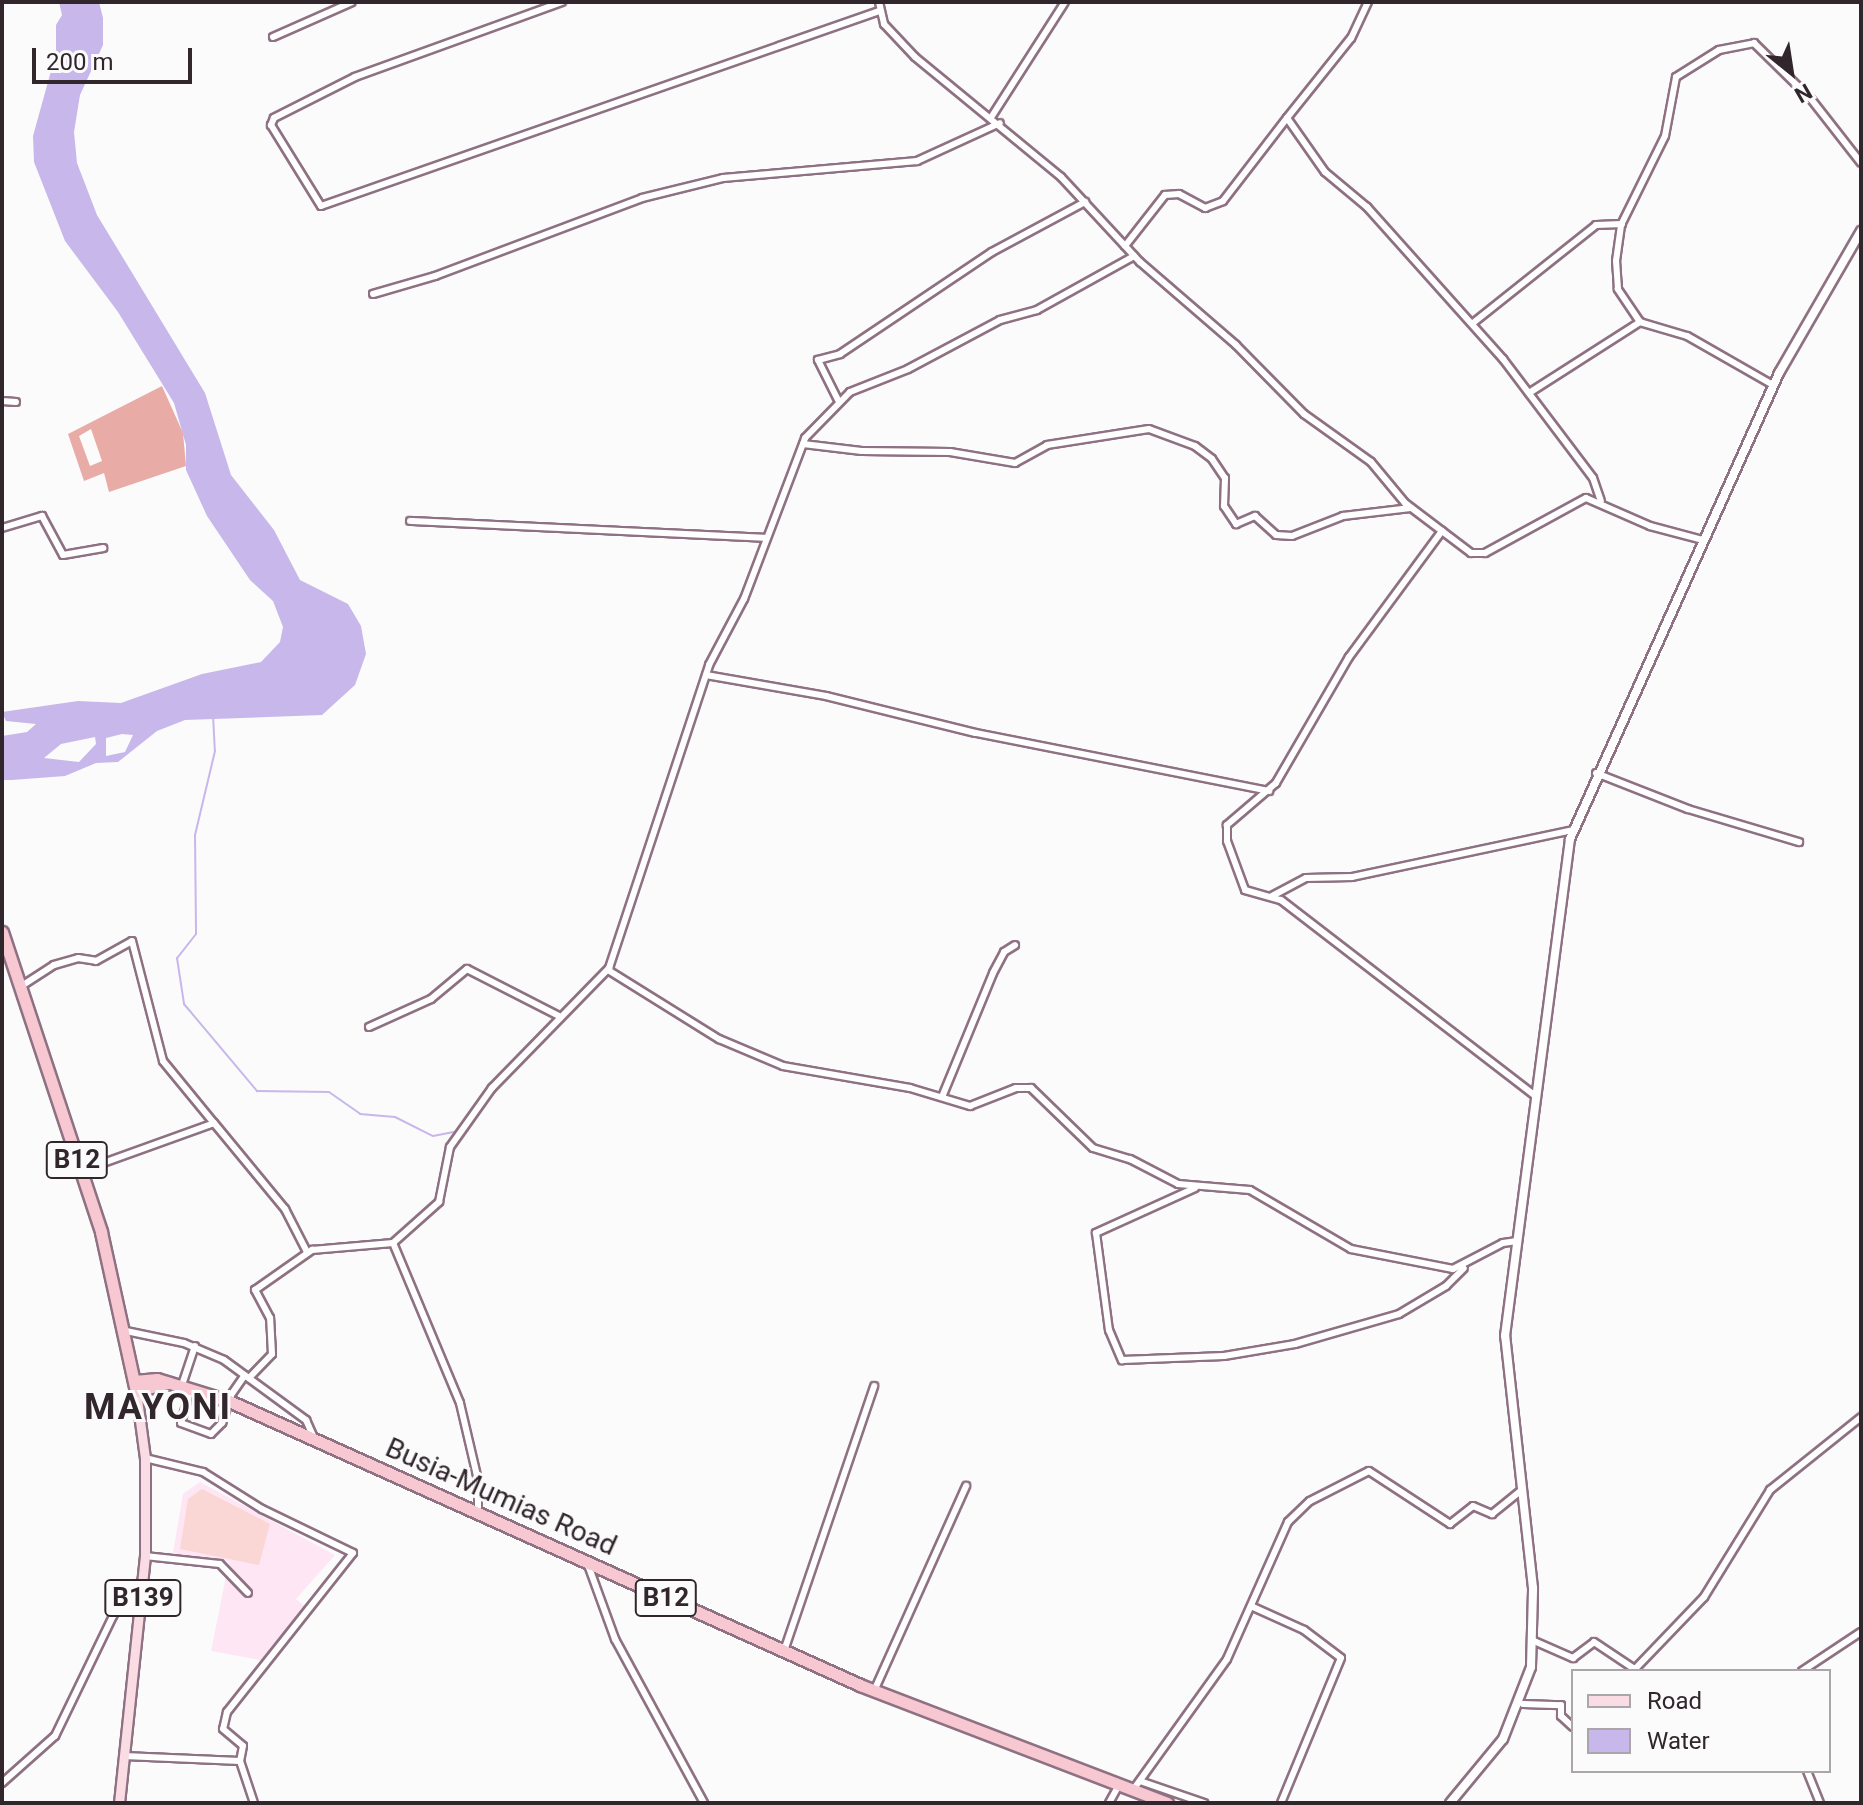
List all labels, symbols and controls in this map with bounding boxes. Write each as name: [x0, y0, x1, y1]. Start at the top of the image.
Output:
scale bar: [36, 32, 196, 82]
north arrow: [1751, 32, 1831, 112]
text: 200 m: [46, 48, 113, 76]
text: N: [1790, 79, 1816, 108]
road number: B12: [45, 1138, 109, 1182]
district label: MAYONI: [84, 1386, 232, 1430]
street label: Busia-Mumias Road: [380, 1431, 622, 1563]
road number: B139: [103, 1576, 183, 1620]
road number: B12: [634, 1576, 698, 1620]
legend: [1571, 1669, 1831, 1773]
text: Road: [1647, 1687, 1702, 1715]
text: Water: [1647, 1727, 1710, 1755]

